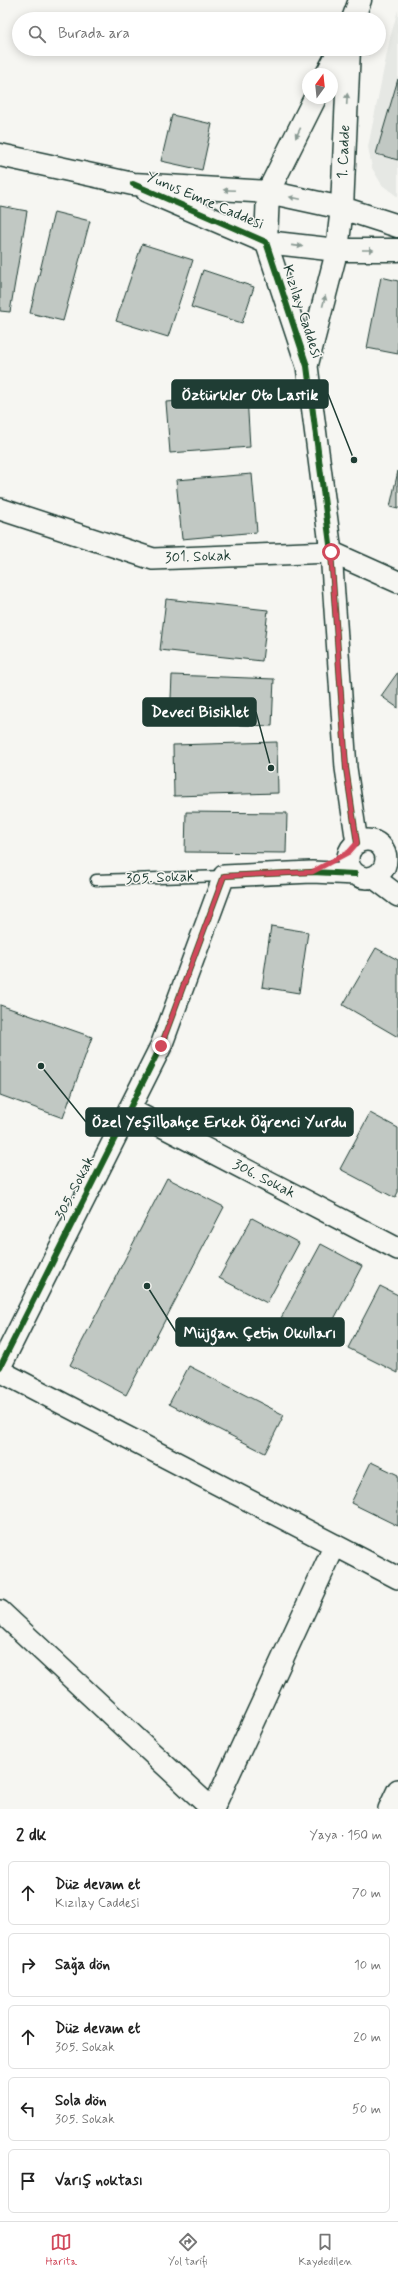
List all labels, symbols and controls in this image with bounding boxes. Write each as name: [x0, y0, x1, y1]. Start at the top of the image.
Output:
search box: [12, 12, 386, 56]
icon: search: [26, 23, 48, 45]
text: Burada ara: [58, 24, 130, 44]
north arrow: [302, 68, 338, 104]
one-way arrow: [343, 93, 350, 105]
street label: 1. Cadde: [333, 124, 355, 180]
one-way arrow: [295, 127, 301, 139]
street label: Yunus Emre Caddesi: [143, 167, 267, 235]
one-way arrow: [223, 187, 235, 194]
one-way arrow: [289, 195, 302, 201]
one-way arrow: [291, 242, 303, 249]
one-way arrow: [362, 247, 375, 253]
street label: Kızılay Caddesi: [277, 262, 327, 362]
one-way arrow: [321, 295, 327, 307]
callout: Öztürkler Oto Lastik: [172, 380, 328, 408]
text: Öztürkler Oto Lastik: [182, 385, 318, 406]
route start: [322, 543, 340, 561]
street label: 301. Sokak: [165, 546, 231, 568]
callout: Deveci Bisiklet: [143, 698, 256, 726]
text: Deveci Bisiklet: [151, 702, 249, 723]
street label: 305. Sokak: [125, 867, 195, 889]
route end: [152, 1037, 170, 1055]
callout: Özel Yeşilbahçe Erkek Öğrenci Yurdu: [86, 1108, 353, 1136]
text: Özel Yeşilbahçe Erkek Öğrenci Yurdu: [92, 1112, 347, 1134]
street label: 305. Sokak: [50, 1153, 100, 1223]
street label: 306. Sokak: [229, 1155, 299, 1203]
callout: Müjgan Çetin Okulları: [176, 1318, 344, 1346]
text: Müjgan Çetin Okulları: [184, 1323, 336, 1346]
text: 2 dk: [16, 1824, 46, 1846]
text: Yaya · 150 m: [310, 1827, 382, 1844]
text: Düz devam et: [55, 1875, 140, 1895]
icon: ahead: [17, 1882, 39, 1904]
text: 70 m: [352, 1885, 381, 1902]
text: Kızılay Caddesi: [55, 1895, 140, 1912]
icon: right: [17, 1954, 39, 1976]
text: Sağa dön: [55, 1955, 110, 1975]
text: 10 m: [354, 1957, 381, 1974]
text: Düz devam et: [55, 2019, 140, 2039]
icon: ahead: [17, 2026, 39, 2048]
text: 20 m: [353, 2029, 381, 2046]
text: 305. Sokak: [55, 2039, 115, 2056]
text: Sola dön: [55, 2091, 107, 2111]
icon: left: [17, 2098, 39, 2120]
text: 50 m: [352, 2101, 381, 2118]
text: 305. Sokak: [55, 2111, 115, 2128]
icon: arrive: [17, 2170, 39, 2192]
text: Varış noktası: [55, 2171, 143, 2191]
tab: Harita: [46, 2231, 77, 2269]
tab: Yol tarifi: [168, 2231, 207, 2269]
tab: Kaydedilen: [298, 2231, 352, 2269]

